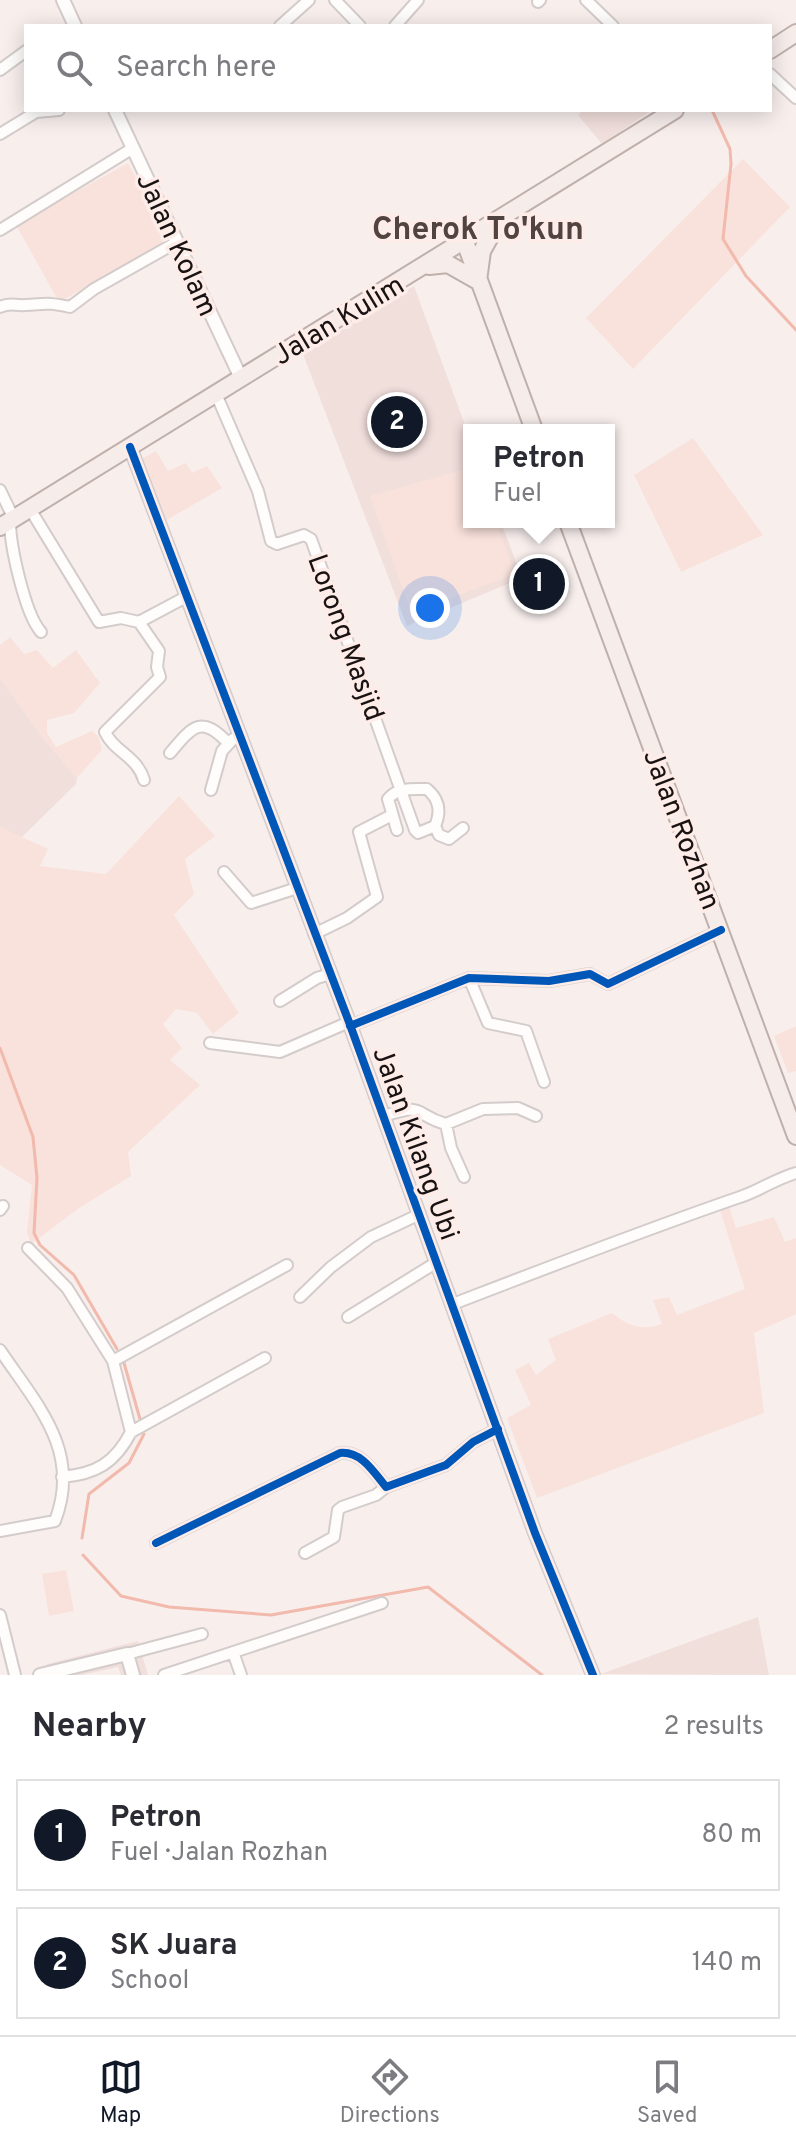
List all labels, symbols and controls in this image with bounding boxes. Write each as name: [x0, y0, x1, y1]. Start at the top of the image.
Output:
search box: [24, 24, 772, 112]
icon: search: [52, 46, 96, 90]
text: Search here: [116, 50, 276, 87]
street label: Jalan Kolam: [126, 168, 224, 323]
district label: Cherok To'kun: [372, 211, 584, 251]
street label: Jalan Kulim: [267, 268, 412, 375]
pin: 2: [371, 392, 423, 452]
popup: [463, 424, 615, 528]
text: Petron: [493, 441, 585, 478]
text: Fuel: [493, 478, 542, 511]
street label: Lorong Masjid: [297, 550, 391, 726]
pin: 1: [513, 554, 565, 614]
your location: [410, 588, 450, 628]
street label: Jalan Rozhan: [633, 745, 727, 915]
street label: Jalan Kilang Ubi: [362, 1042, 466, 1246]
text: Nearby: [32, 1706, 147, 1749]
text: 2 results: [664, 1711, 764, 1744]
text: Petron: [110, 1800, 202, 1837]
text: 1: [55, 1819, 65, 1852]
text: 80 m: [702, 1819, 762, 1852]
text: Fuel · Jalan Rozhan: [110, 1837, 328, 1870]
text: SK Juara: [110, 1928, 237, 1965]
text: 2: [52, 1947, 68, 1980]
text: 140 m: [692, 1947, 762, 1980]
text: School: [110, 1965, 189, 1998]
tab: Map: [99, 2055, 143, 2130]
tab: Directions: [340, 2055, 440, 2130]
tab: Saved: [637, 2055, 697, 2130]

